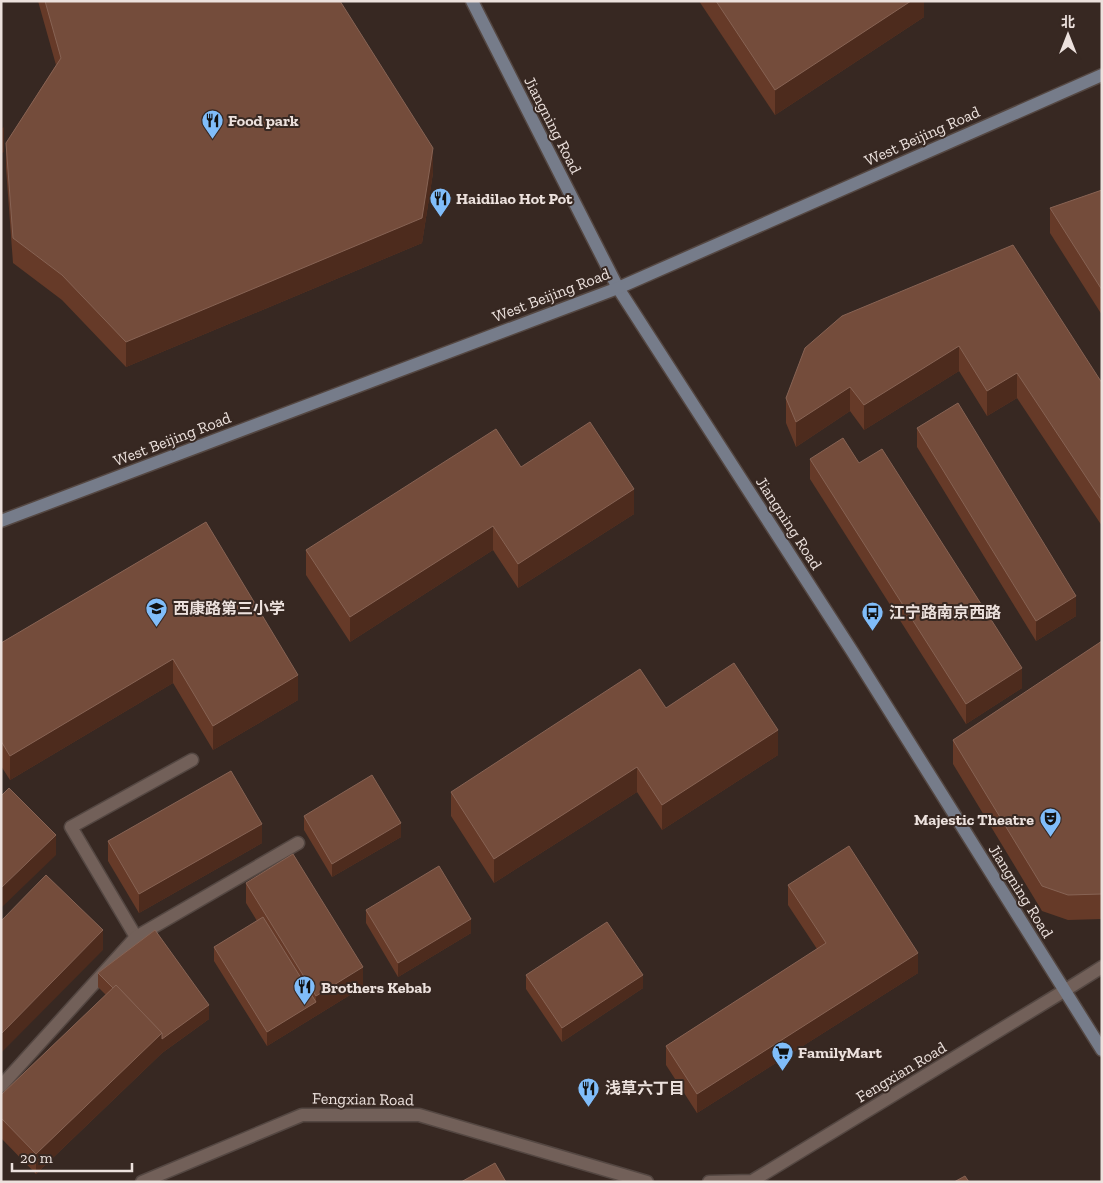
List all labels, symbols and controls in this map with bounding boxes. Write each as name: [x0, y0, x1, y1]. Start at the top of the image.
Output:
north arrow: [1043, 10, 1093, 60]
text: 北: [1061, 14, 1075, 31]
street label: Jiangning Road: [520, 73, 586, 177]
street label: West Beijing Road: [861, 102, 983, 170]
restaurant icon: Food park: [200, 108, 224, 139]
place label: Food park: [228, 111, 299, 130]
restaurant icon: Haidilao Hot Pot: [428, 186, 452, 217]
place label: Haidilao Hot Pot: [456, 189, 573, 208]
street label: West Beijing Road: [490, 264, 613, 326]
street label: West Beijing Road: [111, 408, 234, 470]
street label: Jiangning Road: [752, 473, 826, 573]
school or university icon: 西康路第三小学: [145, 596, 169, 627]
place label: 西康路第三小学: [173, 599, 285, 618]
bus stop icon: 江宁路南京西路: [861, 600, 885, 631]
place label: 江宁路南京西路: [889, 603, 1001, 622]
theatre icon: Majestic Theatre: [1038, 807, 1062, 838]
place label: Majestic Theatre: [914, 810, 1034, 829]
street label: Jiangning Road: [985, 841, 1057, 941]
restaurant icon: Brothers Kebab: [293, 975, 317, 1006]
place label: Brothers Kebab: [321, 978, 431, 997]
street label: Fengxian Road: [853, 1038, 950, 1106]
supermarket icon: FamilyMart: [770, 1040, 794, 1071]
place label: FamilyMart: [798, 1043, 882, 1062]
restaurant icon: 浅草六丁目: [577, 1076, 601, 1107]
place label: 浅草六丁目: [605, 1079, 685, 1098]
street label: Fengxian Road: [312, 1089, 414, 1109]
scale bar: [12, 1140, 132, 1172]
text: 20 m: [20, 1149, 53, 1167]

